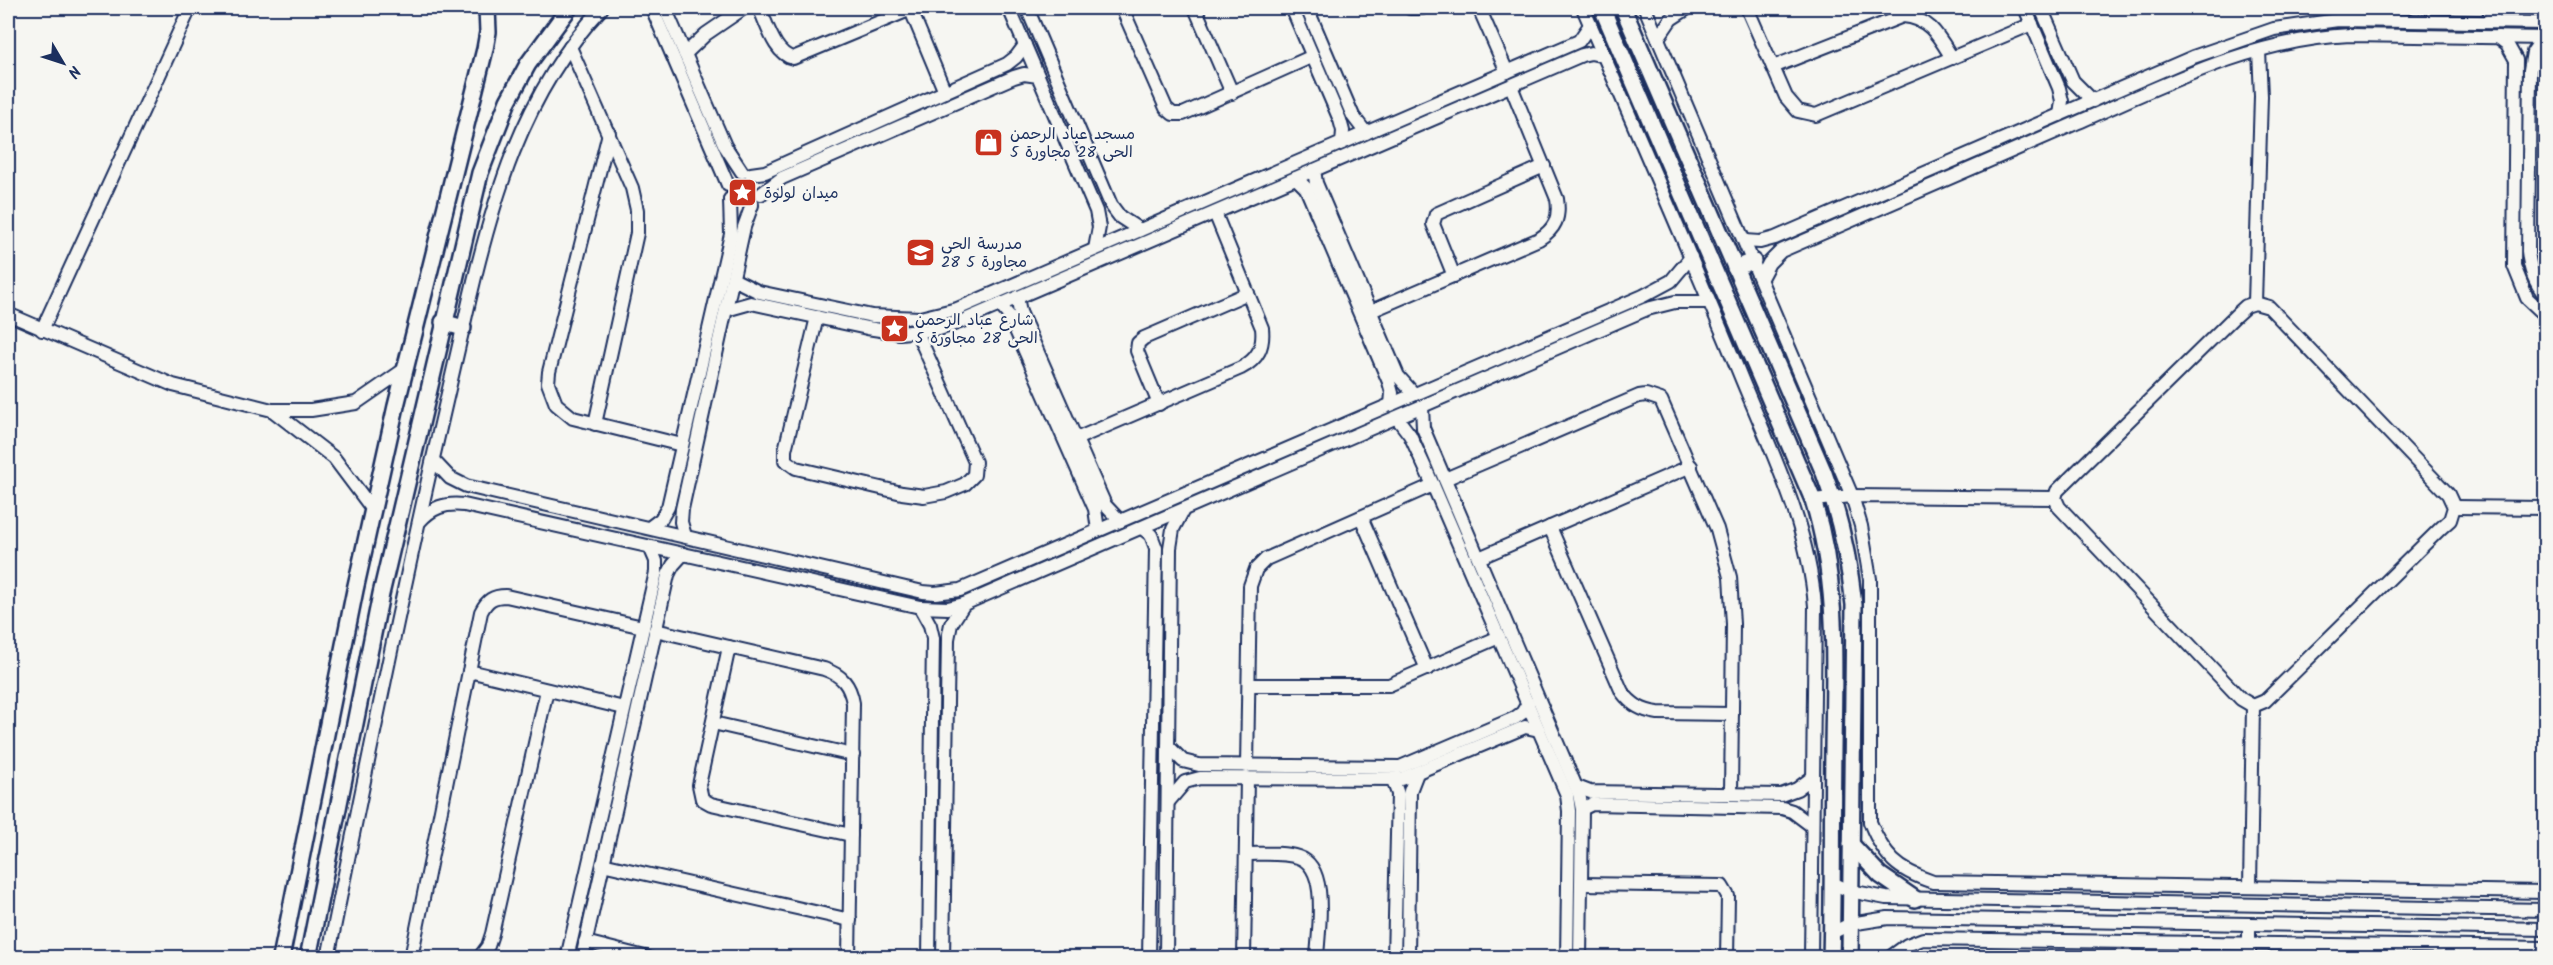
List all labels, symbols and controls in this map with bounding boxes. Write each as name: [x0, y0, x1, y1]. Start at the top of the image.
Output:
north arrow: [33, 33, 93, 93]
text: N: [61, 60, 86, 83]
place label: مسجد عباد الرحمن الحى 28 مجاورة 5: [1010, 122, 1135, 165]
shop icon: مسجد عباد الرحمن الحى 28 مجاورة 5: [973, 126, 1005, 158]
place icon: ميدان لولوة: [727, 176, 759, 208]
place label: ميدان لولوة: [764, 181, 839, 206]
place label: مدرسة الحى 28 مجاورة 5: [941, 232, 1027, 275]
school or university icon: مدرسة الحى 28 مجاورة 5: [904, 236, 936, 268]
place label: شارع عباد الرحمن الحى 28 مجاورة 5: [915, 308, 1038, 351]
place icon: شارع عباد الرحمن الحى 28 مجاورة 5: [878, 312, 910, 344]

